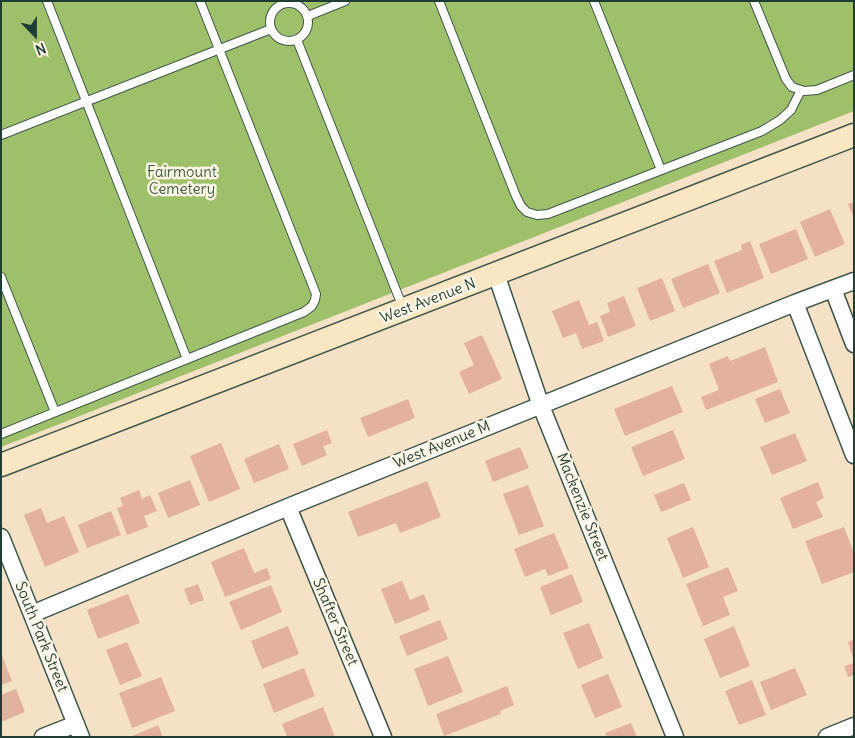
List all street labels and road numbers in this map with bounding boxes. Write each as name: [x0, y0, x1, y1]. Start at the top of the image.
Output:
street label: West Avenue N: [378, 275, 478, 327]
street label: West Avenue M: [391, 417, 493, 473]
street label: Mackenzie Street: [552, 450, 612, 564]
street label: Shafter Street: [309, 576, 361, 668]
street label: South Park Street: [11, 579, 71, 695]

